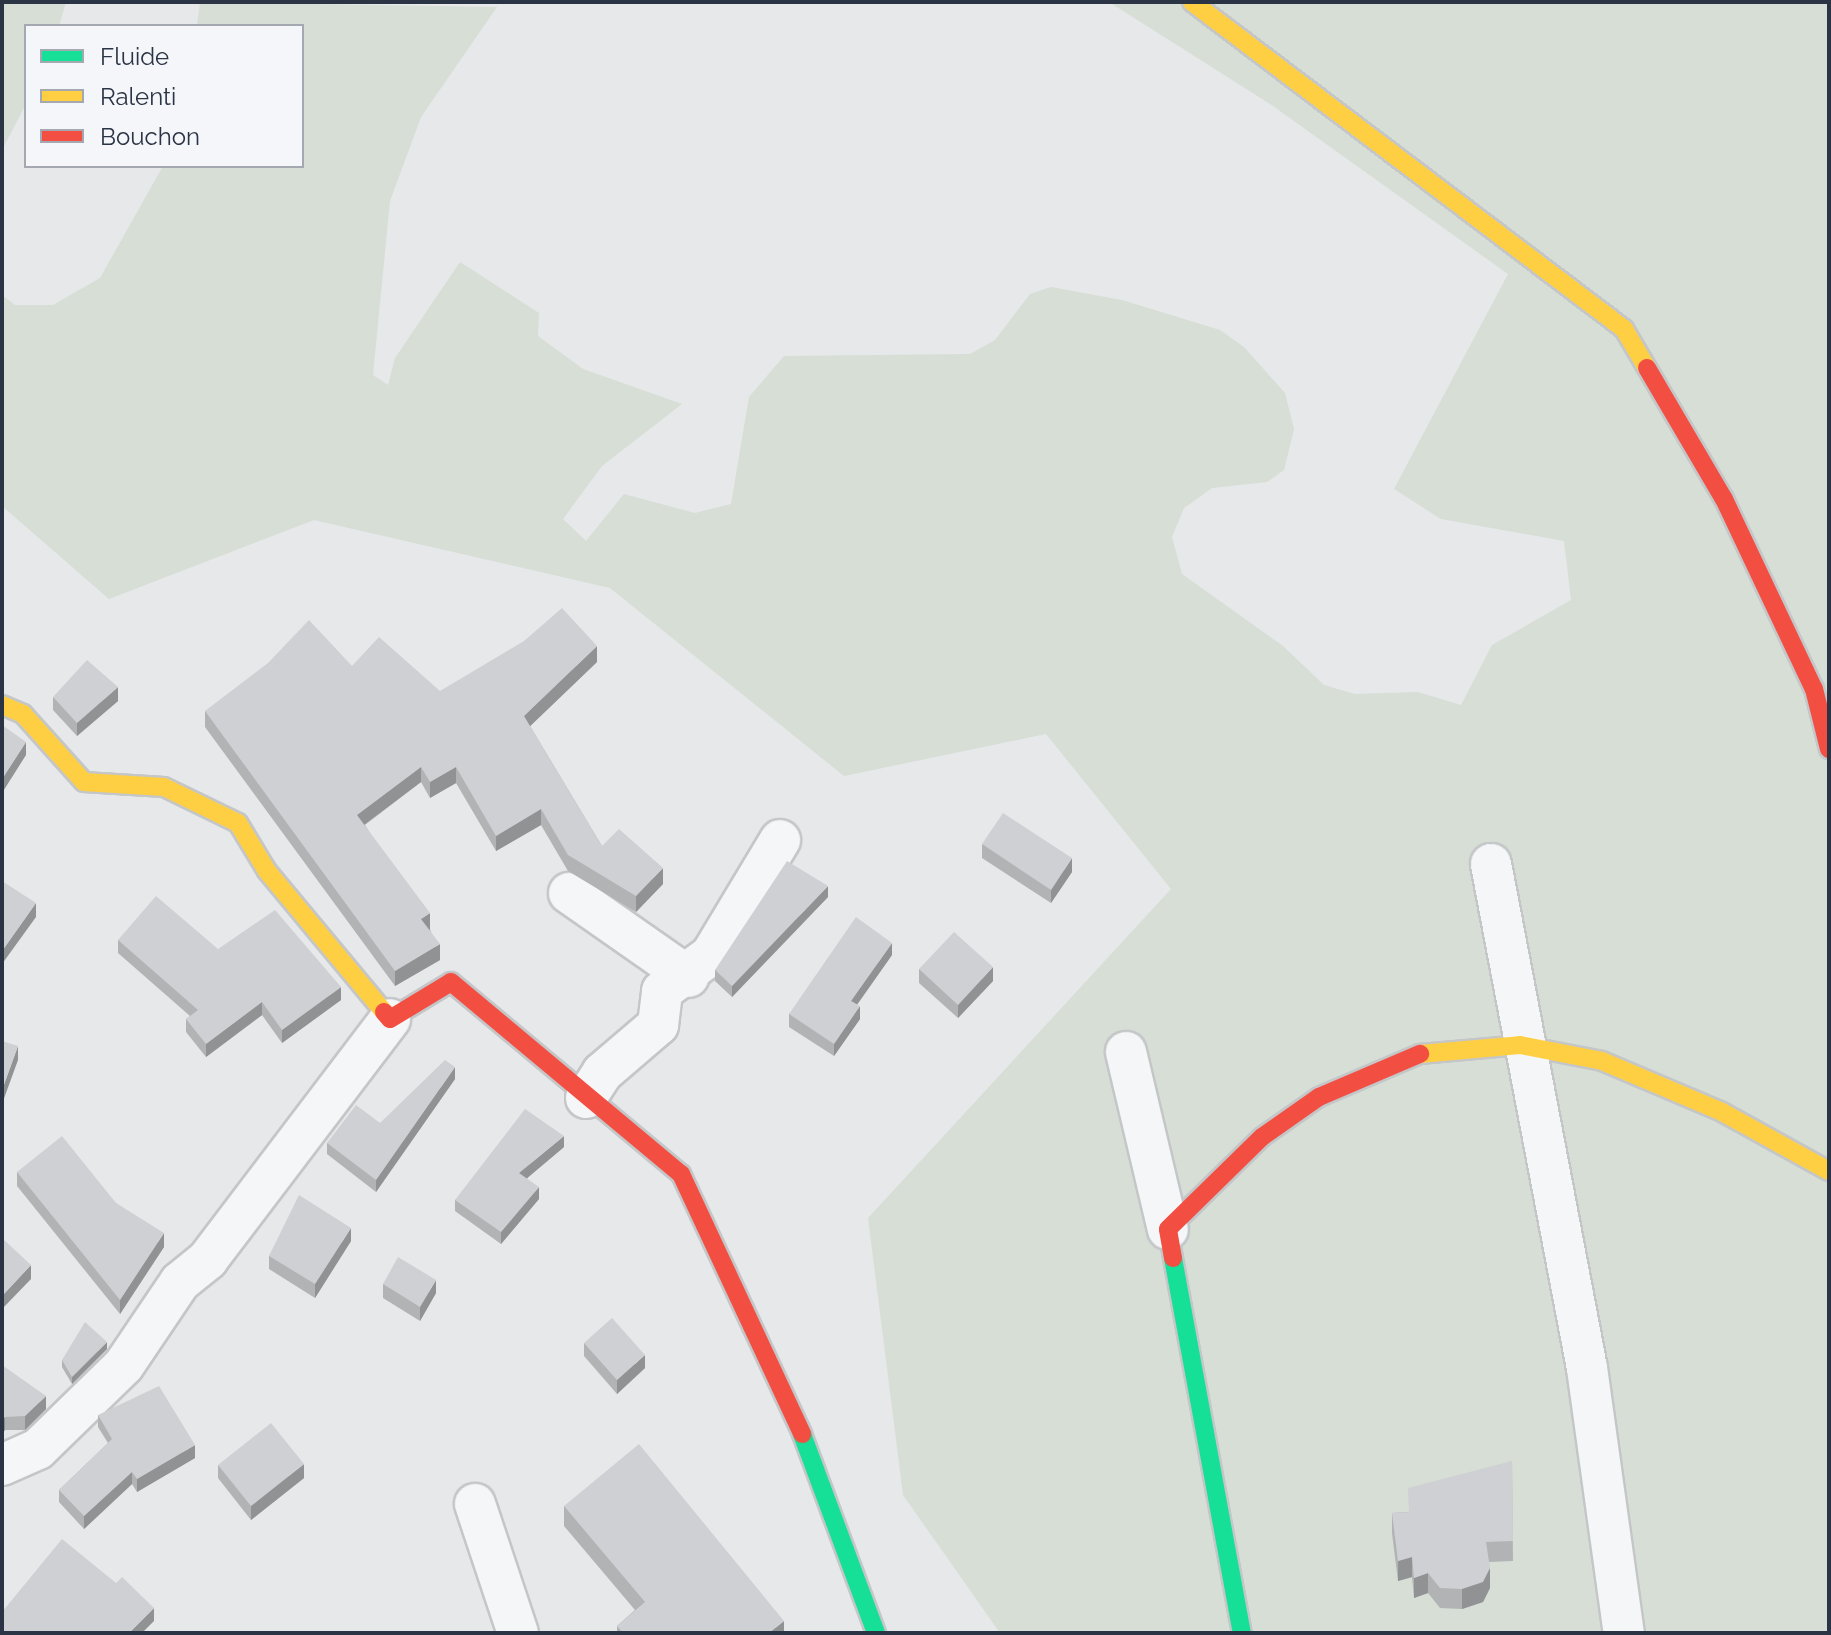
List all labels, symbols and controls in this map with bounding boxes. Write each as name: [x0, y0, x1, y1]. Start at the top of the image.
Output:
legend: [24, 24, 304, 168]
text: Fluide: [100, 42, 169, 71]
text: Ralenti: [100, 82, 176, 111]
text: Bouchon: [100, 122, 200, 151]

